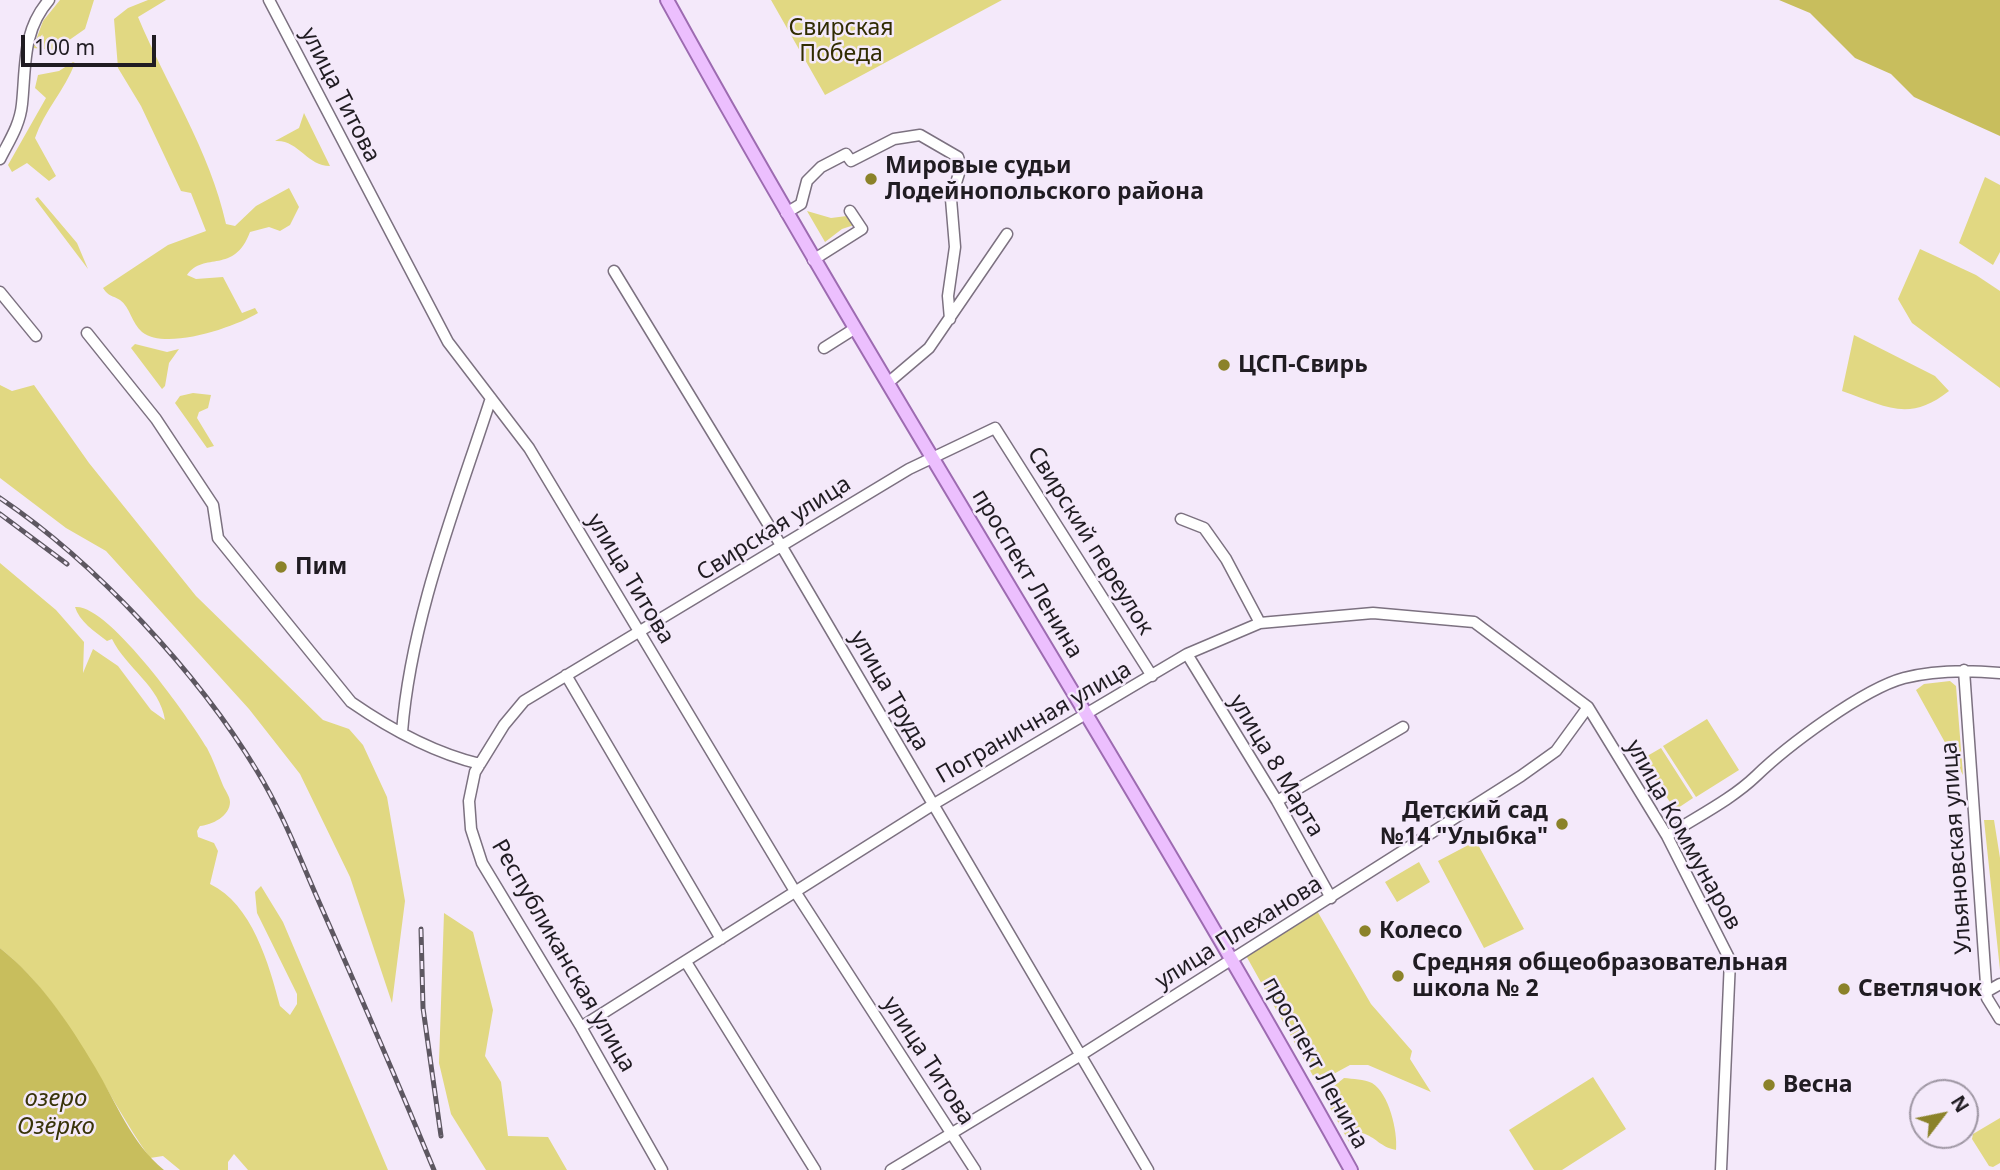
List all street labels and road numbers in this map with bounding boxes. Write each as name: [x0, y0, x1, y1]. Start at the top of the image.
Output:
street label: улица Титова: [294, 23, 386, 167]
street label: Свирский переулок: [1021, 442, 1159, 640]
street label: Свирская улица: [692, 471, 856, 587]
street label: проспект Ленина: [966, 484, 1088, 664]
street label: улица Титова: [580, 509, 680, 649]
street label: улица Труда: [844, 626, 934, 756]
street label: Пограничная улица: [932, 656, 1136, 790]
street label: улица 8 Марта: [1223, 690, 1329, 842]
street label: улица Коммунаров: [1619, 735, 1747, 935]
street label: Ульяновская улица: [1936, 741, 1978, 955]
street label: Республиканская улица: [485, 835, 641, 1077]
street label: улица Плеханова: [1151, 871, 1327, 995]
street label: проспект Ленина: [1256, 972, 1374, 1154]
street label: улица Титова: [876, 992, 980, 1130]

